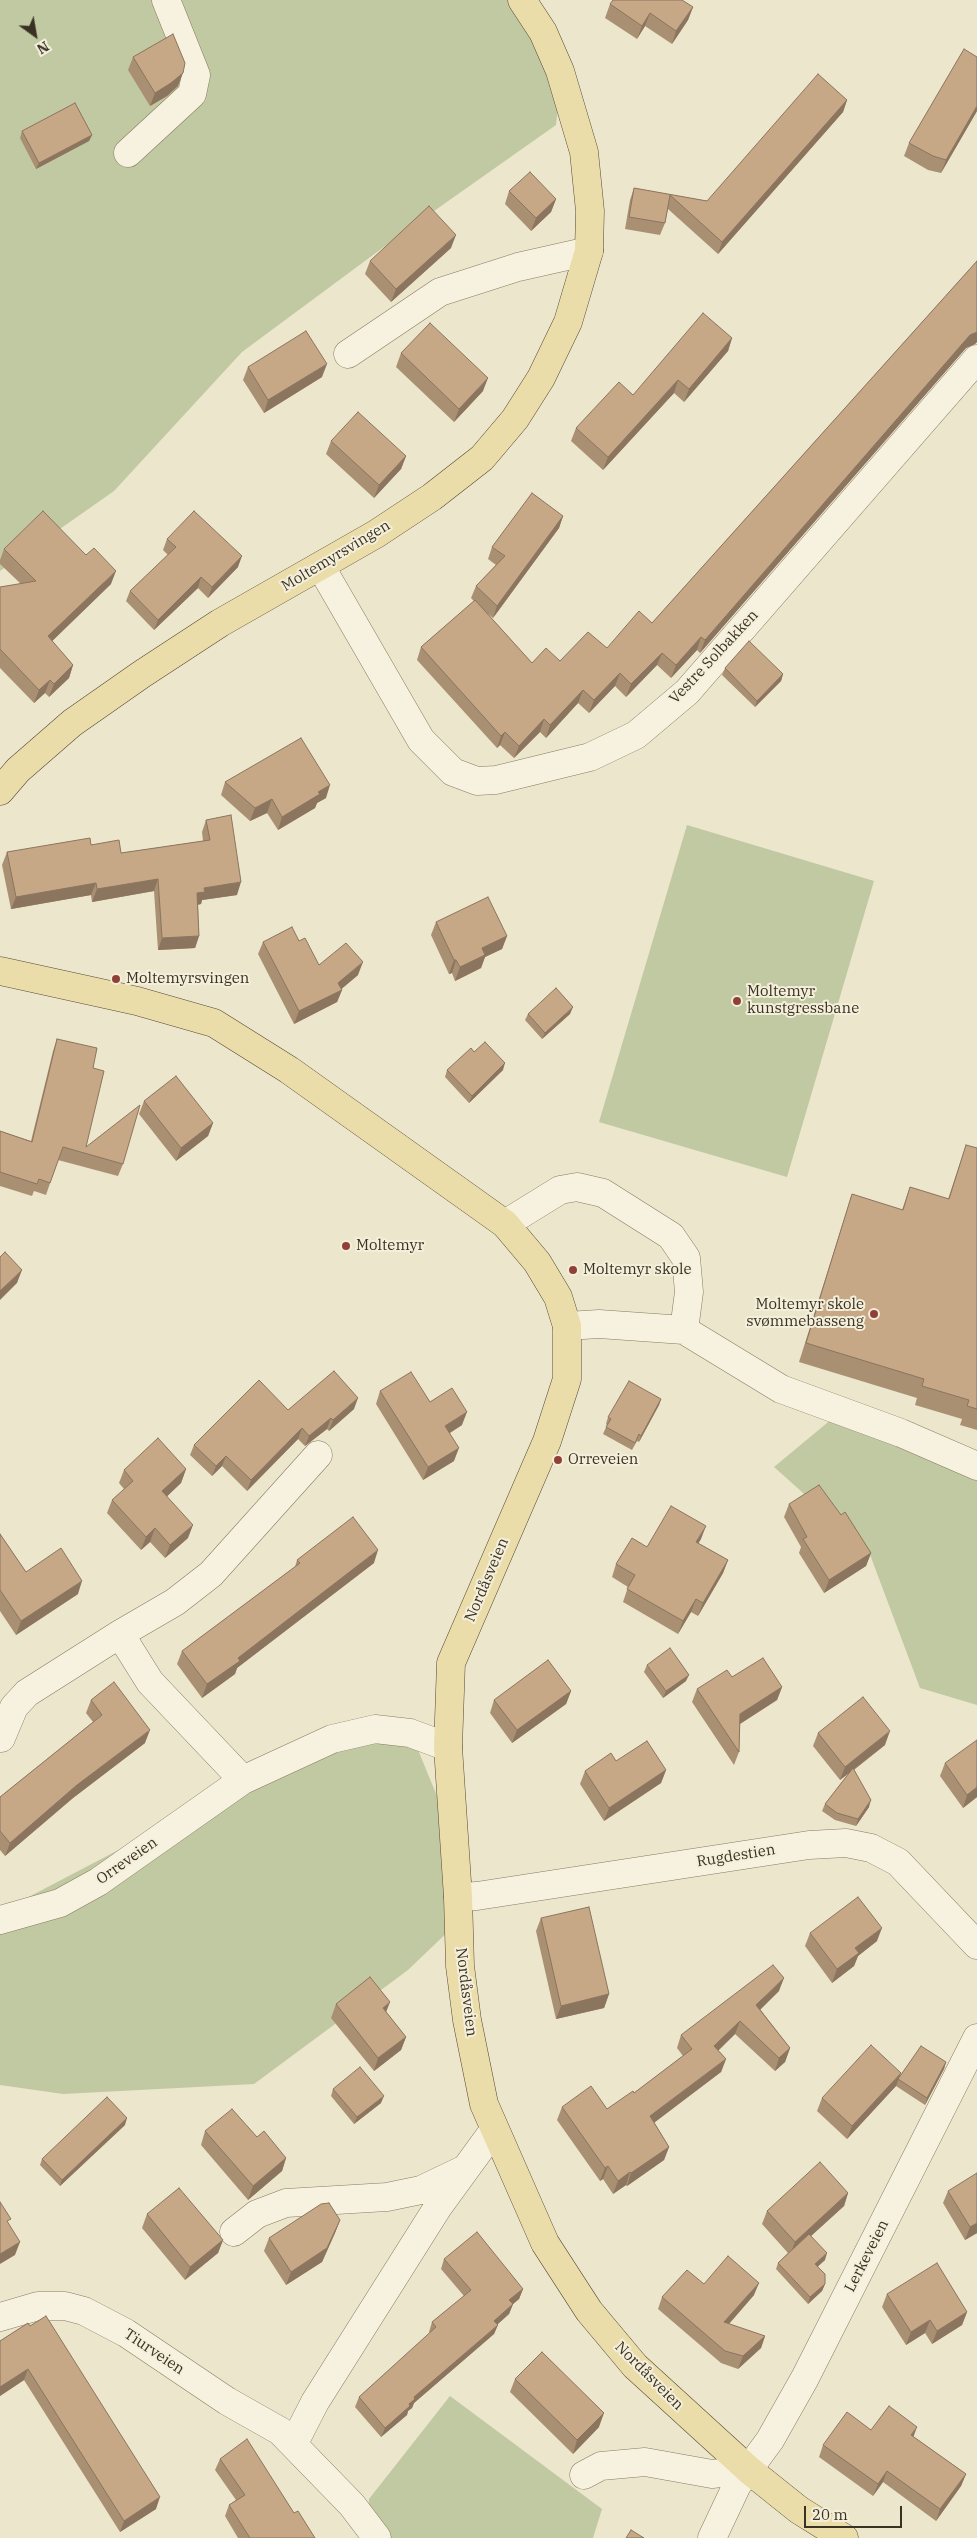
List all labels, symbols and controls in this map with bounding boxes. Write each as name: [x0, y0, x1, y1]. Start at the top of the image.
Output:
north arrow: [10, 10, 60, 60]
text: N: [33, 37, 52, 58]
street label: Moltemyrsvingen: [279, 517, 393, 595]
street label: Vestre Solbakken: [666, 606, 762, 708]
place label: Moltemyrsvingen: [126, 970, 249, 988]
marker: Moltemyrsvingen: [110, 973, 122, 985]
place label: Moltemyr kunstgressbane: [747, 983, 859, 1018]
marker: Moltemyr kunstgressbane: [731, 995, 743, 1007]
place label: Moltemyr: [356, 1237, 424, 1255]
marker: Moltemyr: [340, 1240, 352, 1252]
place label: Moltemyr skole: [583, 1261, 691, 1279]
marker: Moltemyr skole: [567, 1264, 579, 1276]
place label: Moltemyr skole svømmebasseng: [746, 1296, 864, 1331]
marker: Moltemyr skole svømmebasseng: [868, 1308, 880, 1320]
place label: Orreveien: [568, 1451, 638, 1469]
marker: Orreveien: [552, 1454, 564, 1466]
street label: Nordåsveien: [461, 1535, 513, 1625]
street label: Orreveien: [93, 1833, 161, 1889]
street label: Rugdestien: [695, 1841, 777, 1871]
street label: Nordåsveien: [452, 1947, 480, 2037]
street label: Lerkeveien: [841, 2217, 893, 2295]
street label: Tiurveien: [120, 2325, 188, 2379]
street label: Nordåsveien: [611, 2338, 687, 2414]
scale bar: [807, 2496, 904, 2528]
text: 20 m: [812, 2505, 848, 2524]

